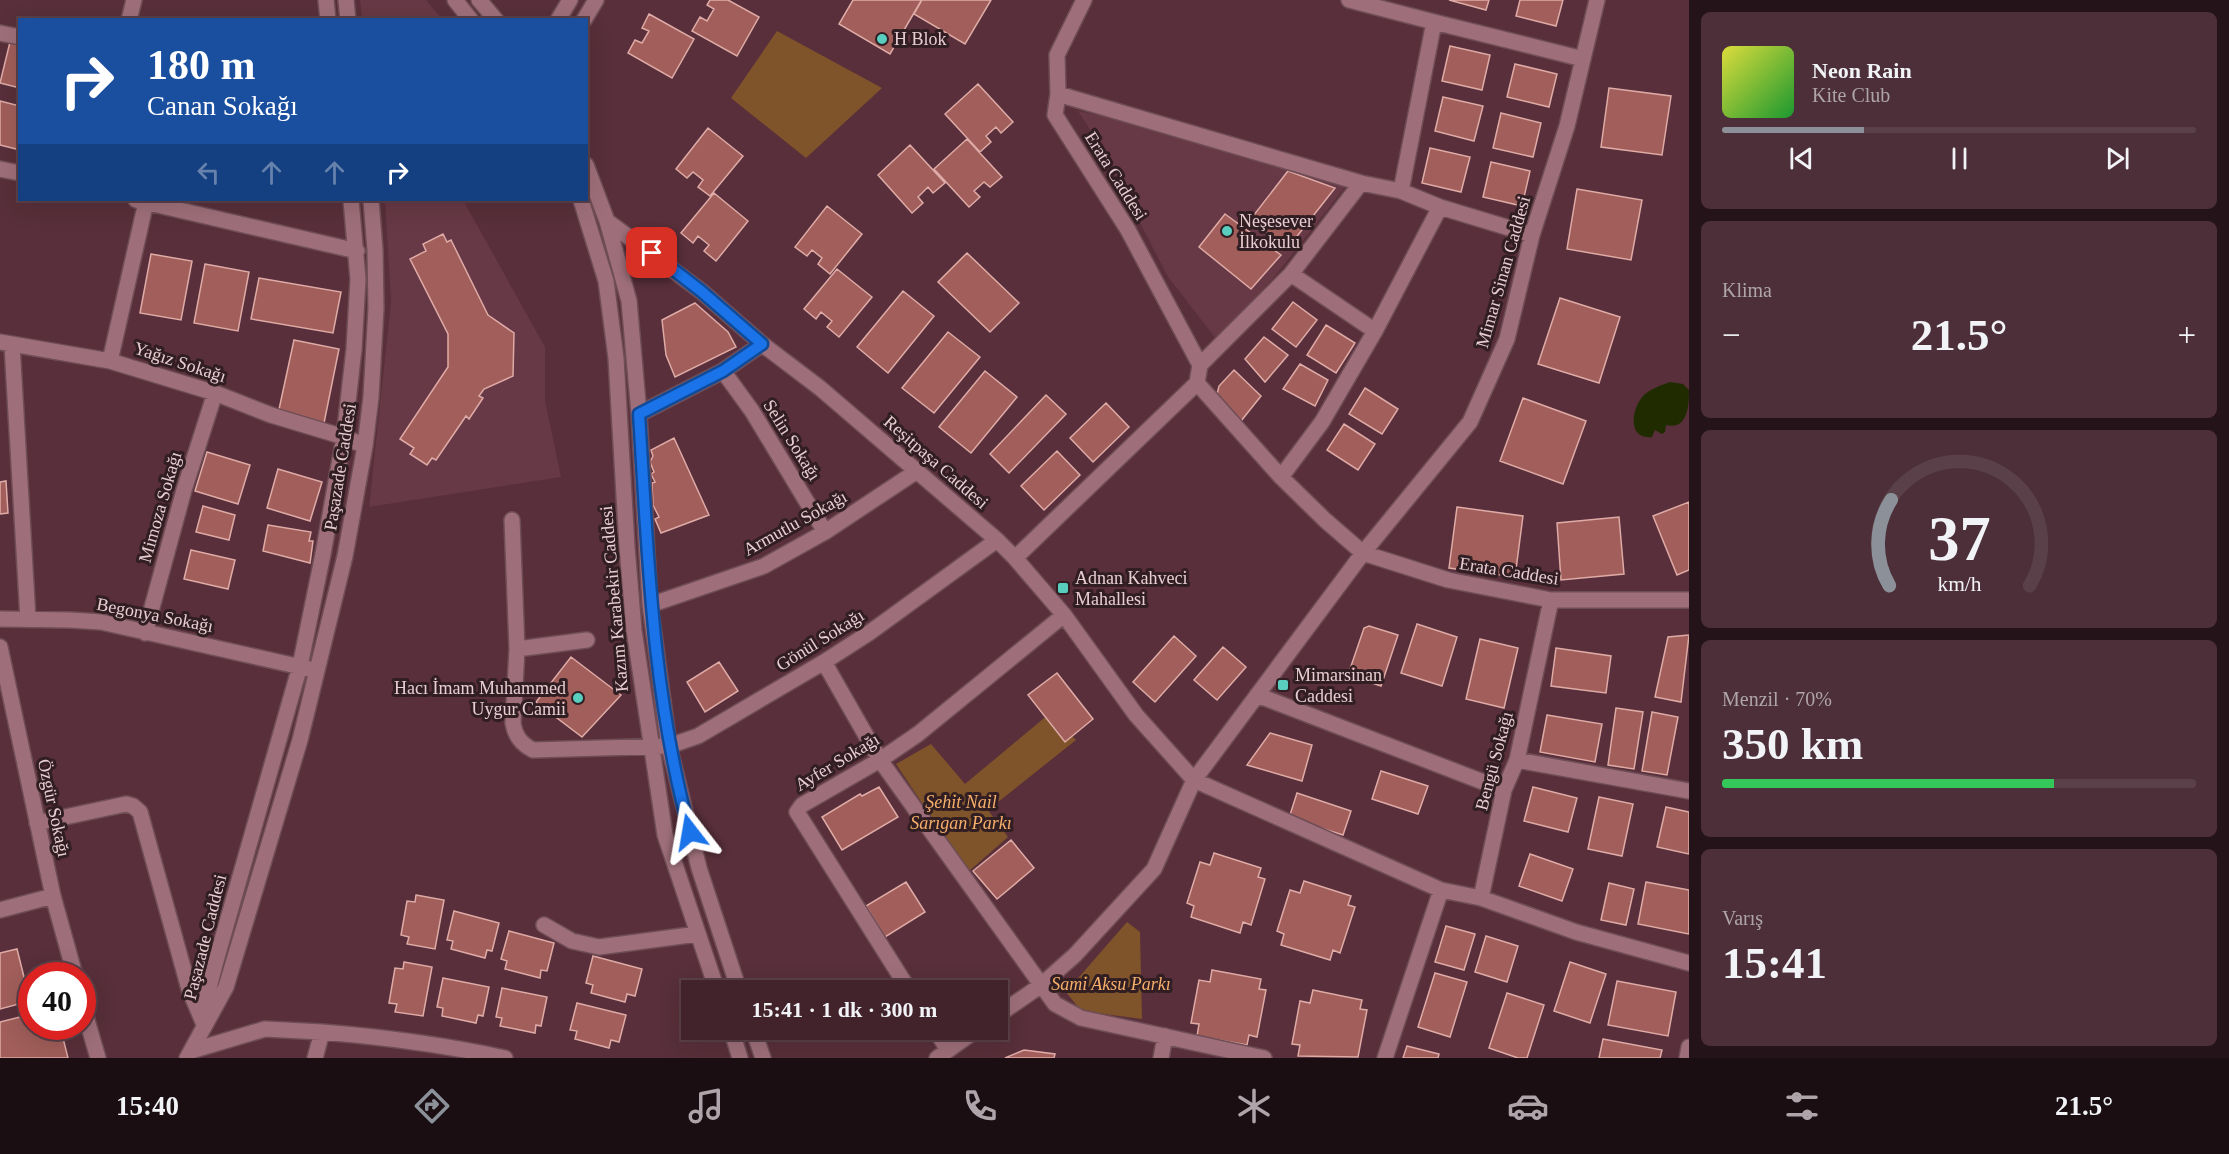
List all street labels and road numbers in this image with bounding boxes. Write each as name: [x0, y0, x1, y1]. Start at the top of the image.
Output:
street label: Erata Caddesi: [1081, 128, 1151, 224]
street label: Mimar Sinan Caddesi: [1472, 194, 1534, 350]
street label: Yağız Sokağı: [131, 338, 229, 386]
street label: Selin Sokağı: [759, 396, 825, 484]
street label: Paşazade Caddesi: [320, 402, 360, 532]
street label: Reşitpaşa Caddesi: [880, 411, 992, 513]
street label: Mimoza Sokağı: [135, 449, 185, 565]
street label: Armutlu Sokağı: [740, 486, 850, 560]
street label: Kazım Karabekir Caddesi: [596, 505, 632, 693]
street label: Erata Caddesi: [1458, 553, 1560, 589]
street label: Begonya Sokağı: [95, 594, 215, 636]
street label: Gönül Sokağı: [773, 605, 867, 675]
street label: Bengü Sokağı: [1471, 709, 1517, 813]
street label: Ayfer Sokağı: [791, 729, 883, 795]
street label: Özgür Sokağı: [34, 757, 74, 859]
street label: Paşazade Caddesi: [180, 872, 230, 1002]

